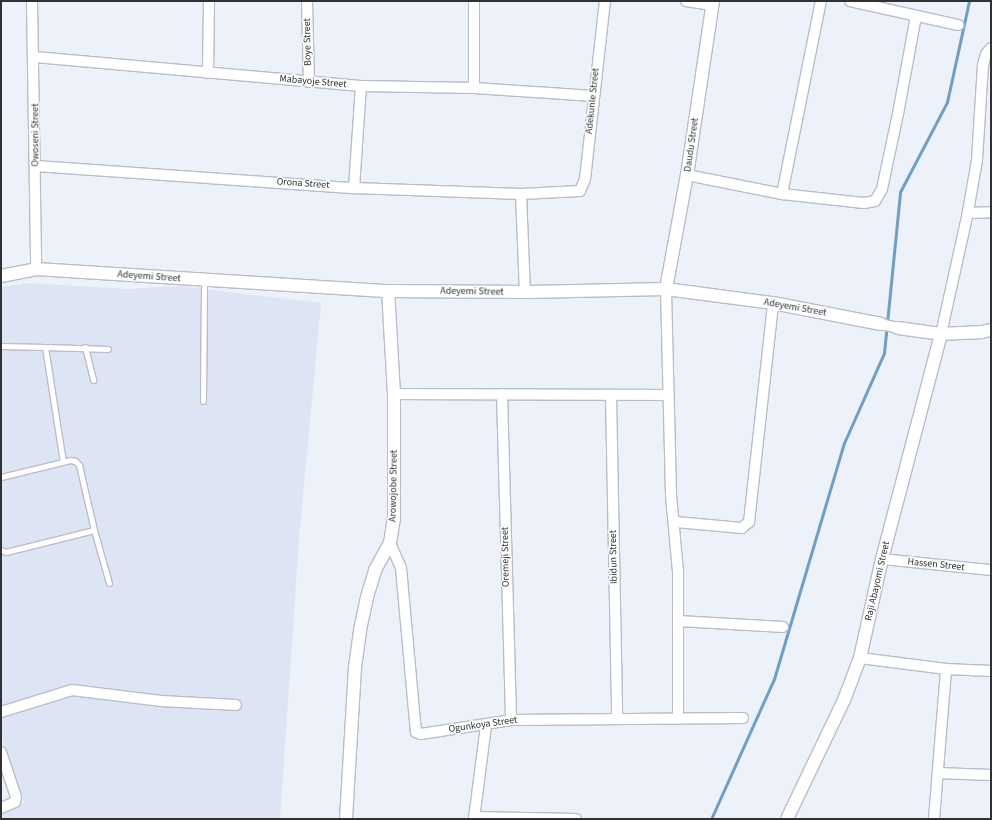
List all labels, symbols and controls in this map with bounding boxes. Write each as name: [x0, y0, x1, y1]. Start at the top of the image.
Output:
street label: Boye Street: [302, 18, 314, 66]
street label: Adekunle Street: [584, 67, 602, 135]
street label: Mabayoje Street: [279, 73, 347, 91]
street label: Owoseni Street: [30, 103, 42, 167]
street label: Daudu Street: [682, 117, 702, 173]
street label: Orona Street: [276, 176, 330, 192]
street label: Adeyemi Street: [117, 269, 181, 285]
street label: Adeyemi Street: [440, 285, 504, 299]
street label: Adeyemi Street: [763, 297, 827, 319]
street label: Arowojobe Street: [387, 450, 401, 522]
street label: Oremeji Street: [499, 527, 513, 587]
street label: Ibidun Street: [608, 530, 620, 584]
street label: Raji Abayomi Street: [863, 540, 893, 622]
street label: Hassen Street: [907, 556, 965, 574]
street label: Ogunkoya Street: [448, 714, 518, 736]

